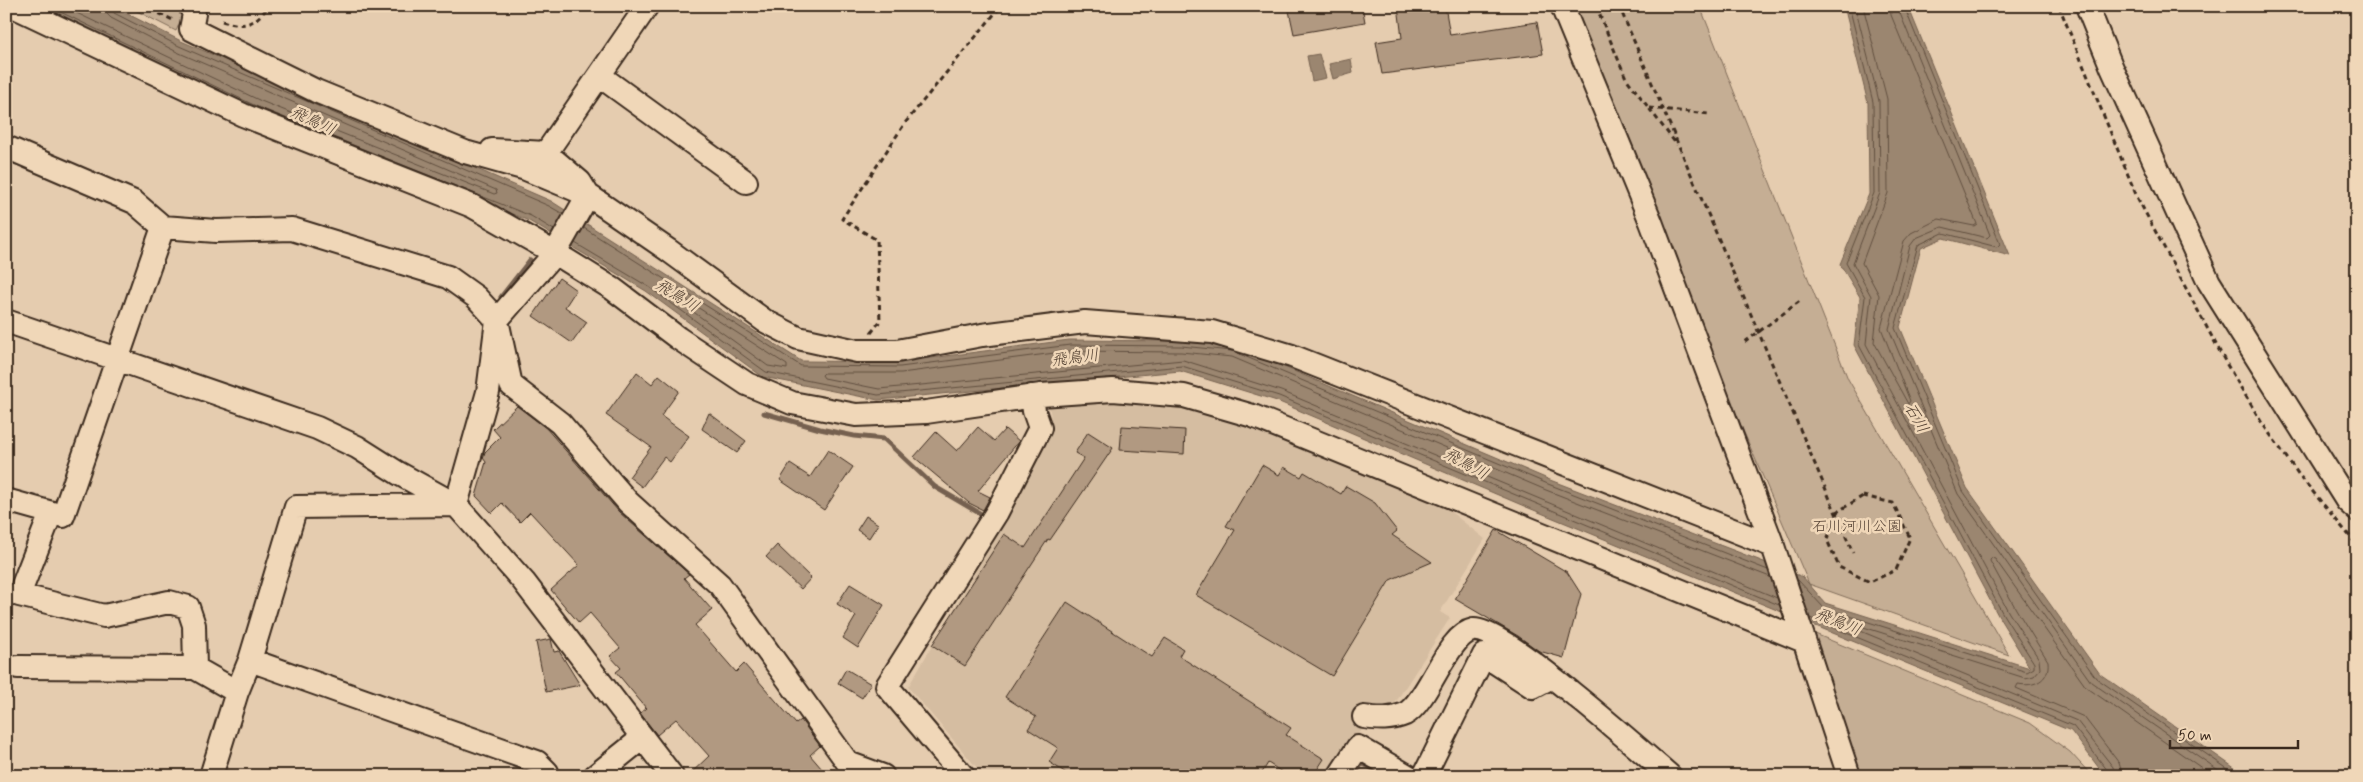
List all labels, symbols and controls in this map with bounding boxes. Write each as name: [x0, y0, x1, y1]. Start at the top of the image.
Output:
water label: 飛鳥川: [287, 101, 339, 141]
water label: 飛鳥川: [651, 274, 703, 318]
water label: 飛鳥川: [1050, 345, 1100, 371]
water label: 石川: [1899, 399, 1933, 437]
water label: 飛鳥川: [1440, 443, 1492, 485]
park label: 石川河川公園: [1812, 517, 1902, 537]
water label: 飛鳥川: [1812, 603, 1864, 641]
scale bar: [2170, 717, 2298, 749]
text: 50 m: [2178, 726, 2212, 746]

